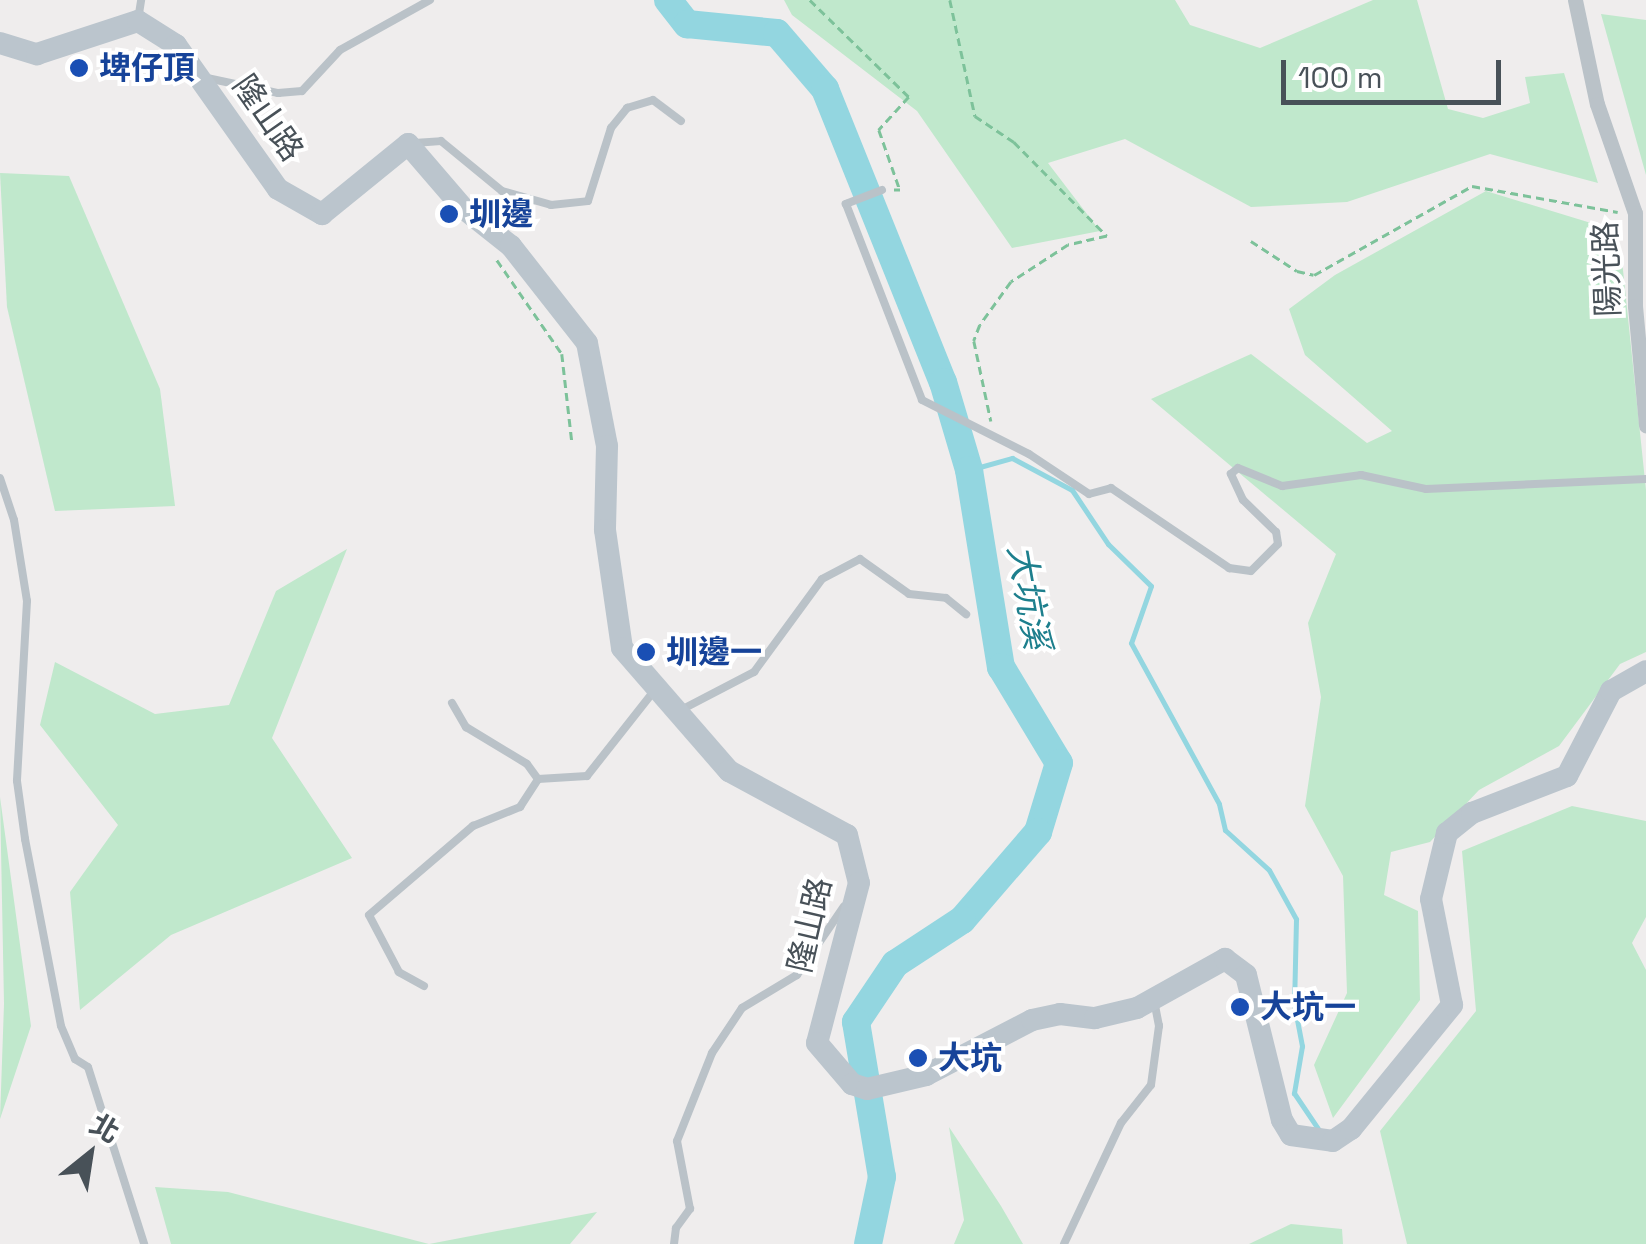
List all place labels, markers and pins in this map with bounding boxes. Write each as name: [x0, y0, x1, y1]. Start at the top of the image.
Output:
place label: 埤仔頂: [99, 49, 195, 87]
marker: 埤仔頂: [68, 57, 90, 79]
place label: 圳邊: [469, 195, 533, 233]
marker: 圳邊: [438, 203, 460, 225]
place label: 圳邊一: [666, 633, 762, 671]
marker: 圳邊一: [635, 641, 657, 663]
place label: 大坑一: [1260, 988, 1356, 1026]
marker: 大坑一: [1229, 996, 1251, 1018]
place label: 大坑: [938, 1039, 1002, 1077]
marker: 大坑: [907, 1047, 929, 1069]

